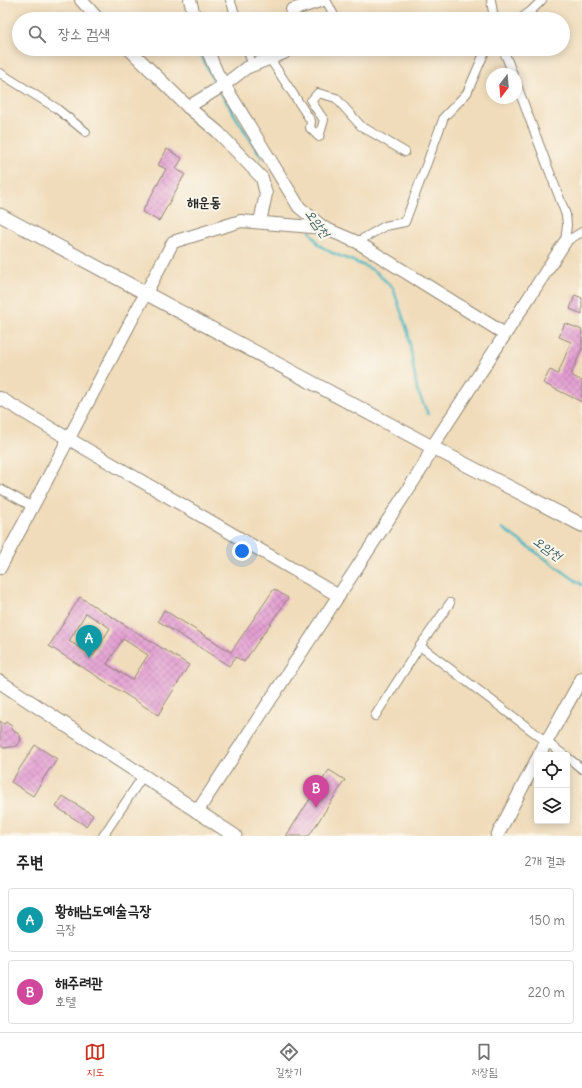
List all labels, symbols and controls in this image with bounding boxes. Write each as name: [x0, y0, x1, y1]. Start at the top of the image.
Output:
search box: [12, 12, 570, 56]
icon: search: [26, 23, 48, 45]
text: 장소 검색: [58, 24, 110, 43]
north arrow: [486, 68, 522, 104]
district label: 해운동: [187, 193, 221, 211]
water label: 오암천: [301, 206, 335, 242]
water label: 오암천: [530, 532, 567, 565]
your location: [232, 541, 252, 561]
pin: A: [76, 625, 102, 658]
map controls: [534, 752, 570, 824]
button: locate: [534, 752, 570, 788]
pin: B: [303, 775, 329, 808]
button: layers: [534, 788, 570, 824]
text: 주변: [16, 851, 43, 873]
text: 2개 결과: [524, 853, 566, 870]
text: 황해남도예술극장: [55, 901, 152, 920]
text: A: [26, 912, 34, 929]
text: 150 m: [529, 912, 565, 929]
text: 극장: [55, 921, 76, 938]
text: 해주려관: [55, 973, 103, 992]
text: B: [26, 984, 34, 1001]
text: 220 m: [528, 984, 565, 1001]
text: 호텔: [55, 993, 76, 1010]
tab: 지도: [84, 1041, 106, 1080]
tab: 길찾기: [275, 1041, 302, 1080]
tab: 저장됨: [471, 1041, 498, 1080]

